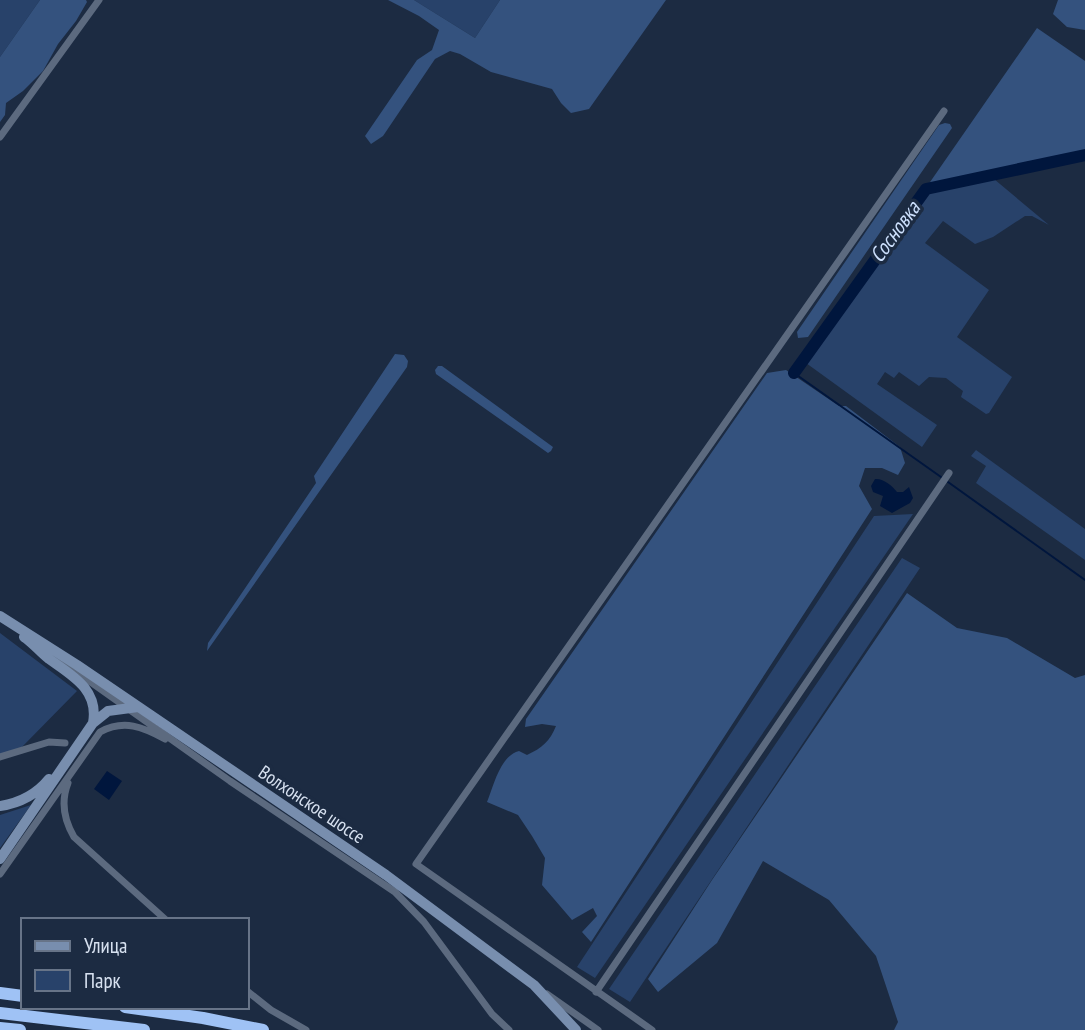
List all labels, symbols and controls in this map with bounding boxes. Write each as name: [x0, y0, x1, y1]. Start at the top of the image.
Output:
water label: Сосновка: [863, 195, 927, 267]
street label: Волхонское шоссе: [254, 760, 370, 848]
legend: [21, 918, 248, 1009]
text: Улица: [84, 932, 127, 959]
text: Парк: [84, 967, 121, 994]

